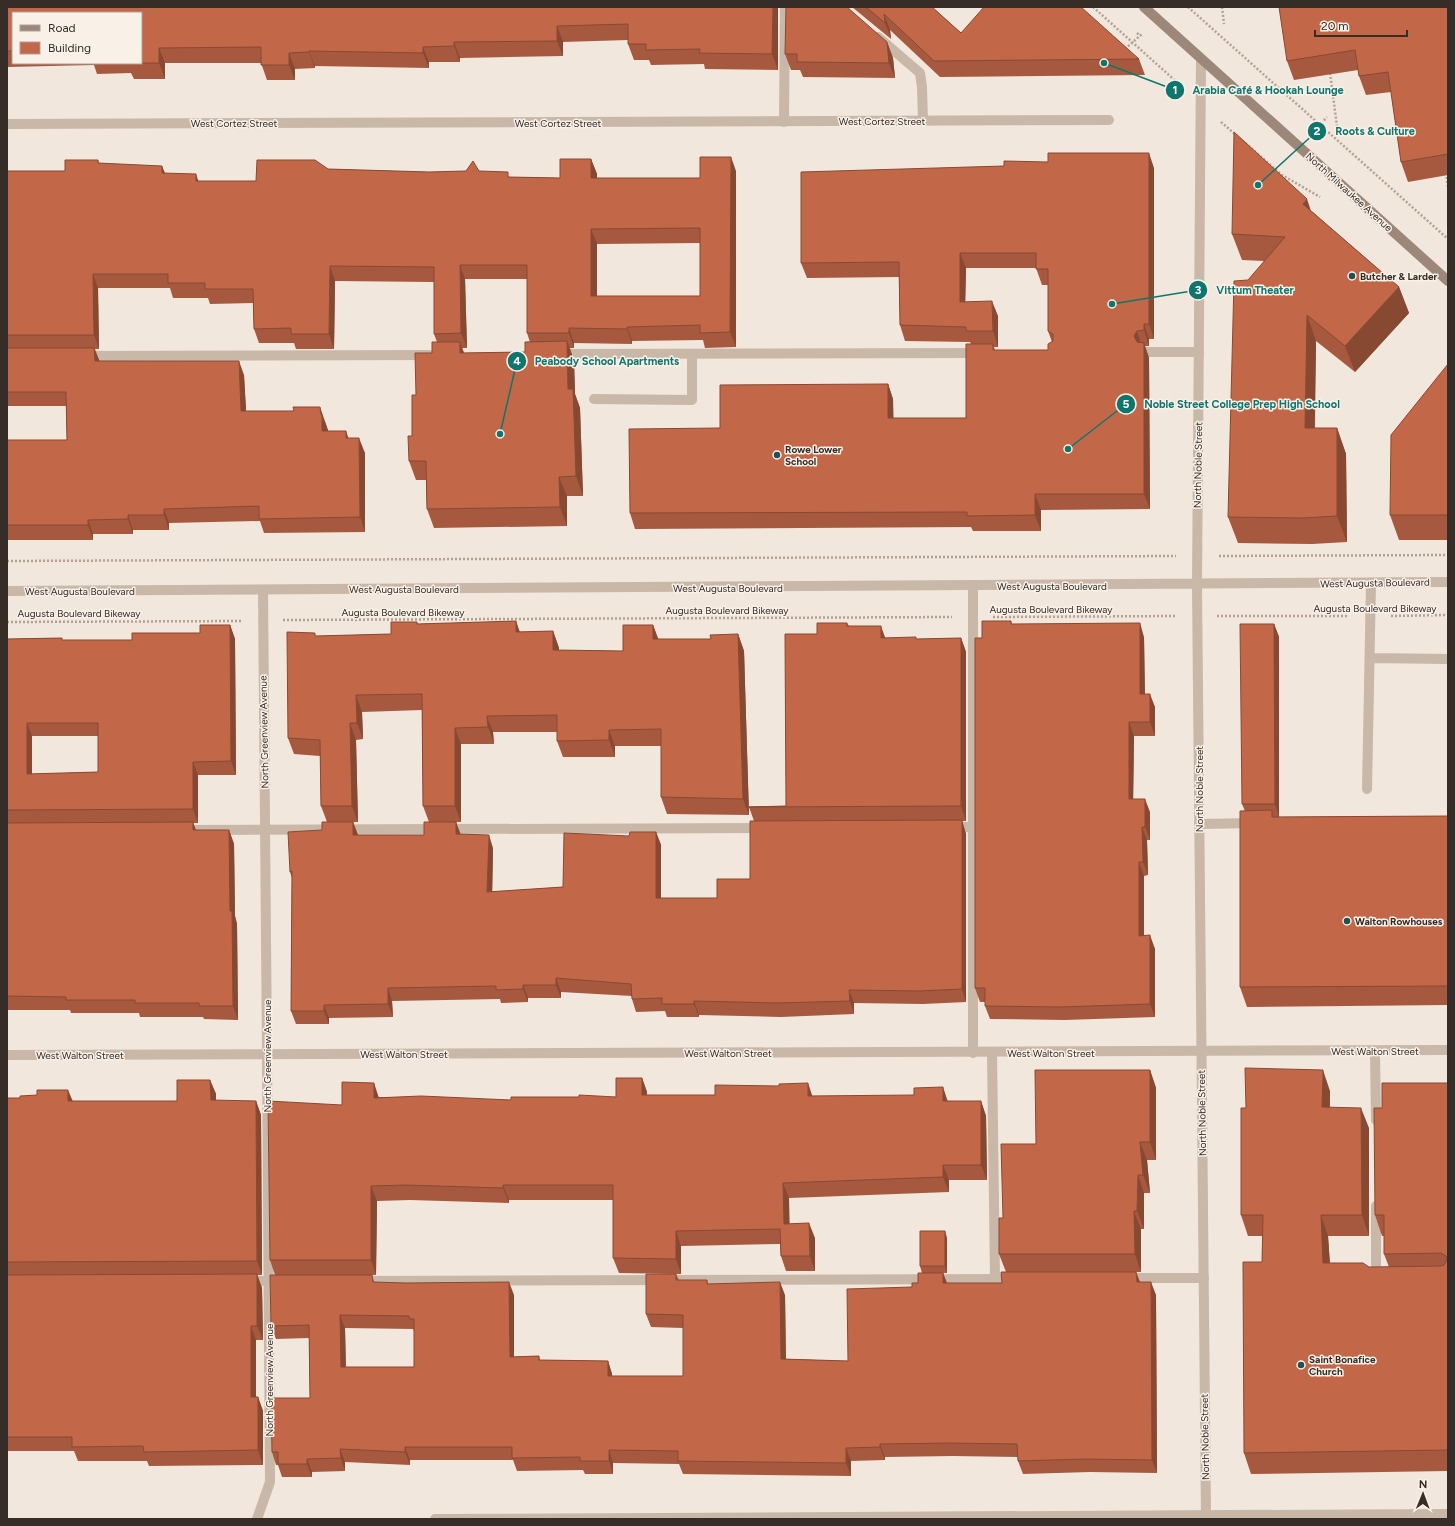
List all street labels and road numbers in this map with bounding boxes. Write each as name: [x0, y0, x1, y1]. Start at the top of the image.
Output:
street label: West Cortez Street: [839, 115, 925, 128]
street label: West Cortez Street: [191, 117, 277, 130]
street label: West Cortez Street: [515, 117, 601, 130]
street label: North Milwaukee Avenue: [1303, 150, 1395, 235]
street label: North Noble Street: [1191, 422, 1205, 508]
street label: West Augusta Boulevard: [1320, 576, 1430, 590]
street label: West Augusta Boulevard: [997, 580, 1107, 593]
street label: West Augusta Boulevard: [673, 582, 783, 595]
street label: West Augusta Boulevard: [349, 583, 459, 596]
street label: West Augusta Boulevard: [25, 585, 135, 598]
street label: Augusta Boulevard Bikeway: [1313, 602, 1437, 615]
street label: Augusta Boulevard Bikeway: [989, 603, 1113, 616]
street label: Augusta Boulevard Bikeway: [665, 604, 789, 617]
street label: Augusta Boulevard Bikeway: [341, 606, 465, 619]
street label: Augusta Boulevard Bikeway: [17, 607, 141, 620]
street label: North Greenview Avenue: [257, 675, 271, 789]
street label: North Noble Street: [1193, 746, 1206, 832]
street label: North Greenview Avenue: [261, 999, 274, 1113]
street label: West Walton Street: [1331, 1045, 1419, 1058]
street label: West Walton Street: [684, 1047, 772, 1060]
street label: West Walton Street: [1007, 1047, 1095, 1060]
street label: West Walton Street: [360, 1048, 448, 1061]
street label: West Walton Street: [36, 1049, 124, 1062]
street label: North Noble Street: [1195, 1070, 1209, 1156]
street label: North Greenview Avenue: [263, 1323, 276, 1437]
street label: North Noble Street: [1198, 1394, 1212, 1480]

